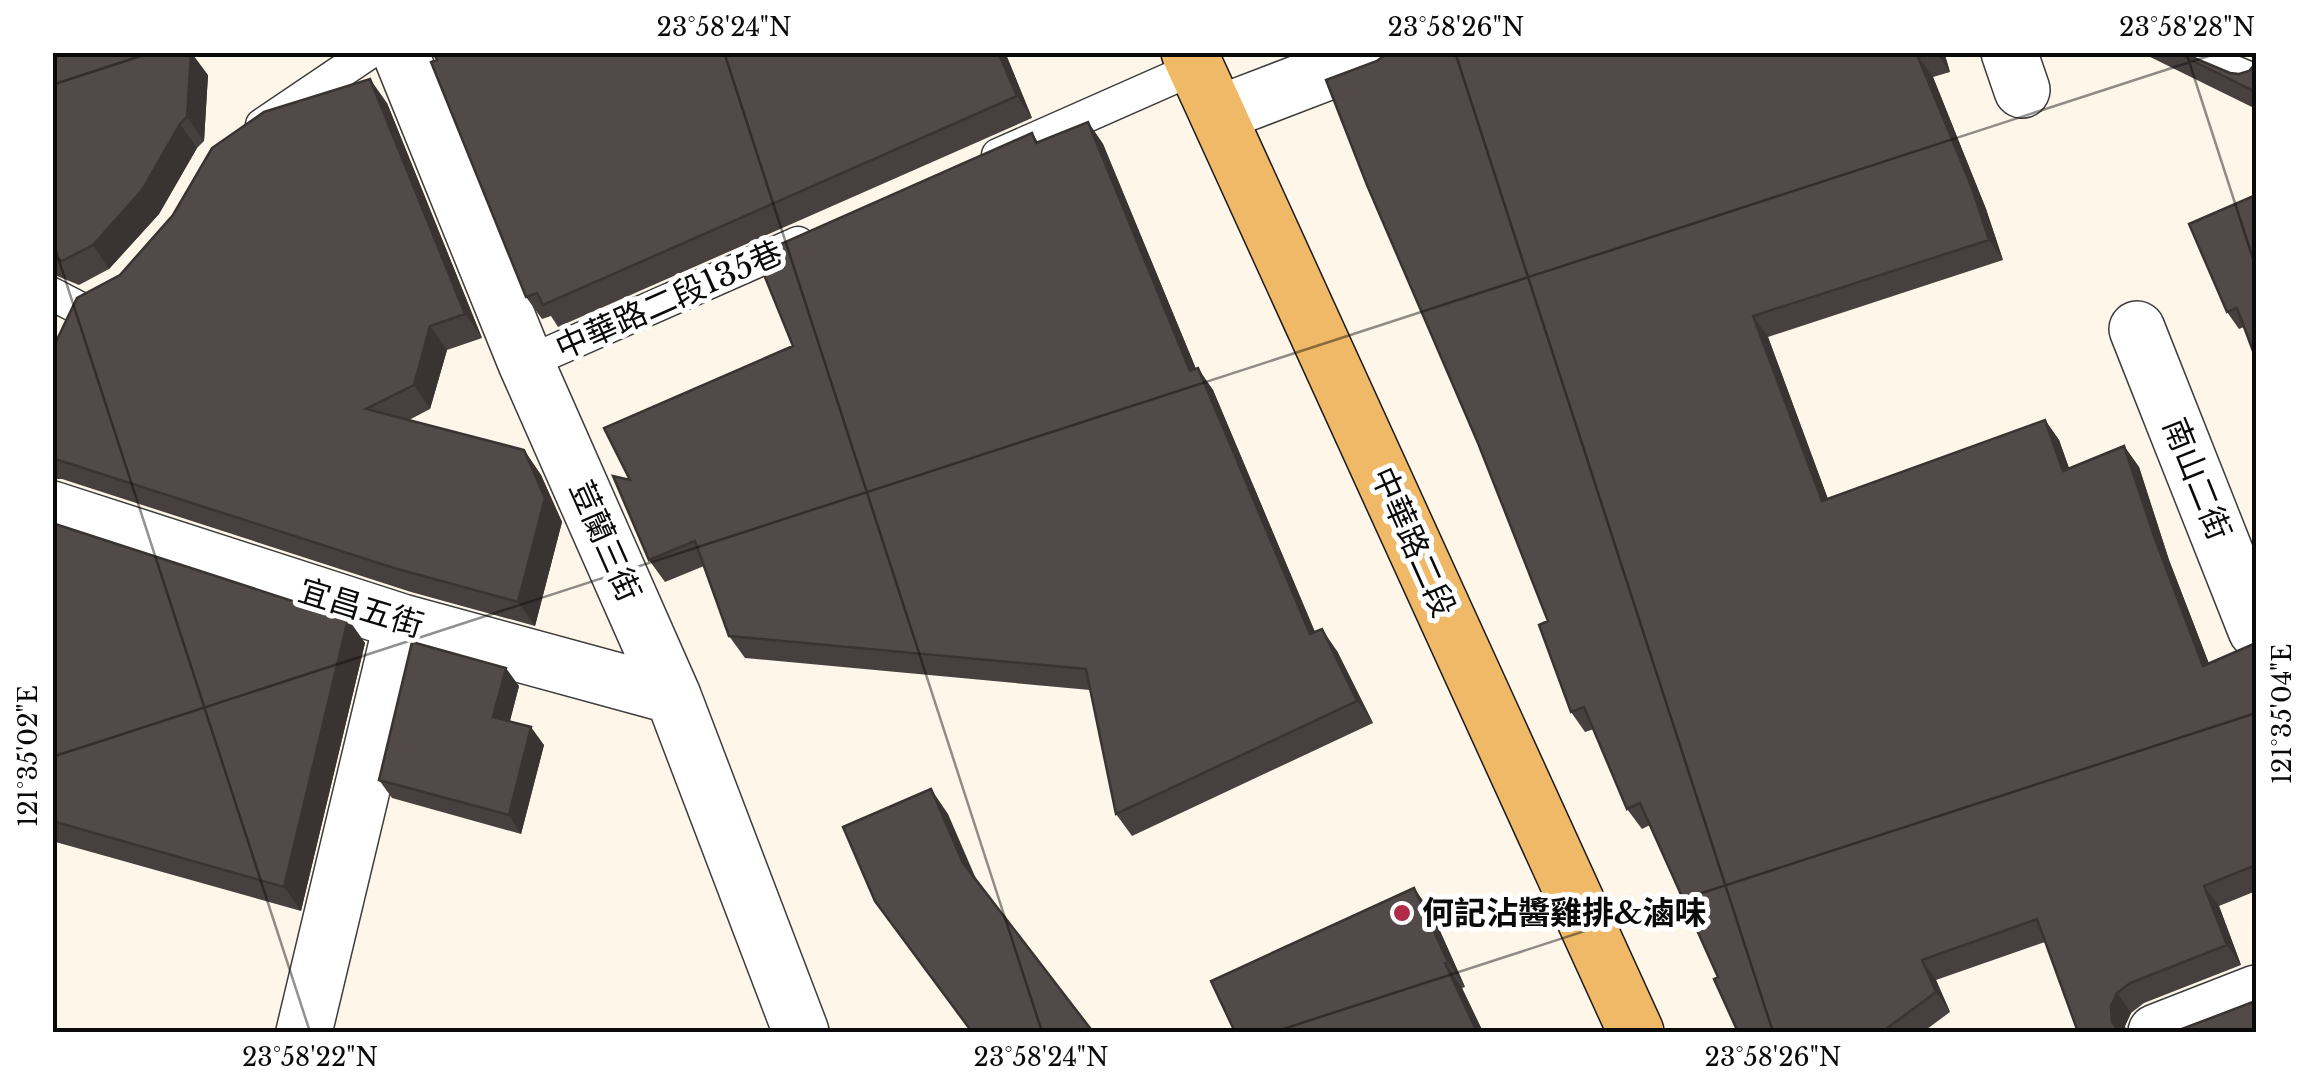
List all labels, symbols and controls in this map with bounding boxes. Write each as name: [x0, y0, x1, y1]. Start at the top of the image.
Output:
text: 23°58'24"N: [657, 12, 791, 43]
text: 23°58'26"N: [1388, 12, 1524, 43]
text: 23°58'28"N: [2119, 12, 2255, 43]
street label: 中華路二段135巷: [549, 232, 789, 368]
street label: 南山二街: [2154, 412, 2240, 546]
street label: 中華路二段: [1362, 461, 1464, 623]
street label: 荳蘭三街: [561, 474, 649, 608]
street label: 宜昌五街: [294, 570, 428, 646]
text: 121°35'04"E: [2267, 644, 2298, 784]
text: 121°35'02"E: [13, 685, 44, 827]
place label: 何記沾醬雞排&滷味: [1422, 893, 1707, 933]
marker: 何記沾醬雞排&滷味: [1391, 902, 1413, 924]
text: 23°58'22"N: [242, 1042, 378, 1073]
text: 23°58'24"N: [974, 1042, 1108, 1073]
text: 23°58'26"N: [1705, 1042, 1841, 1073]

